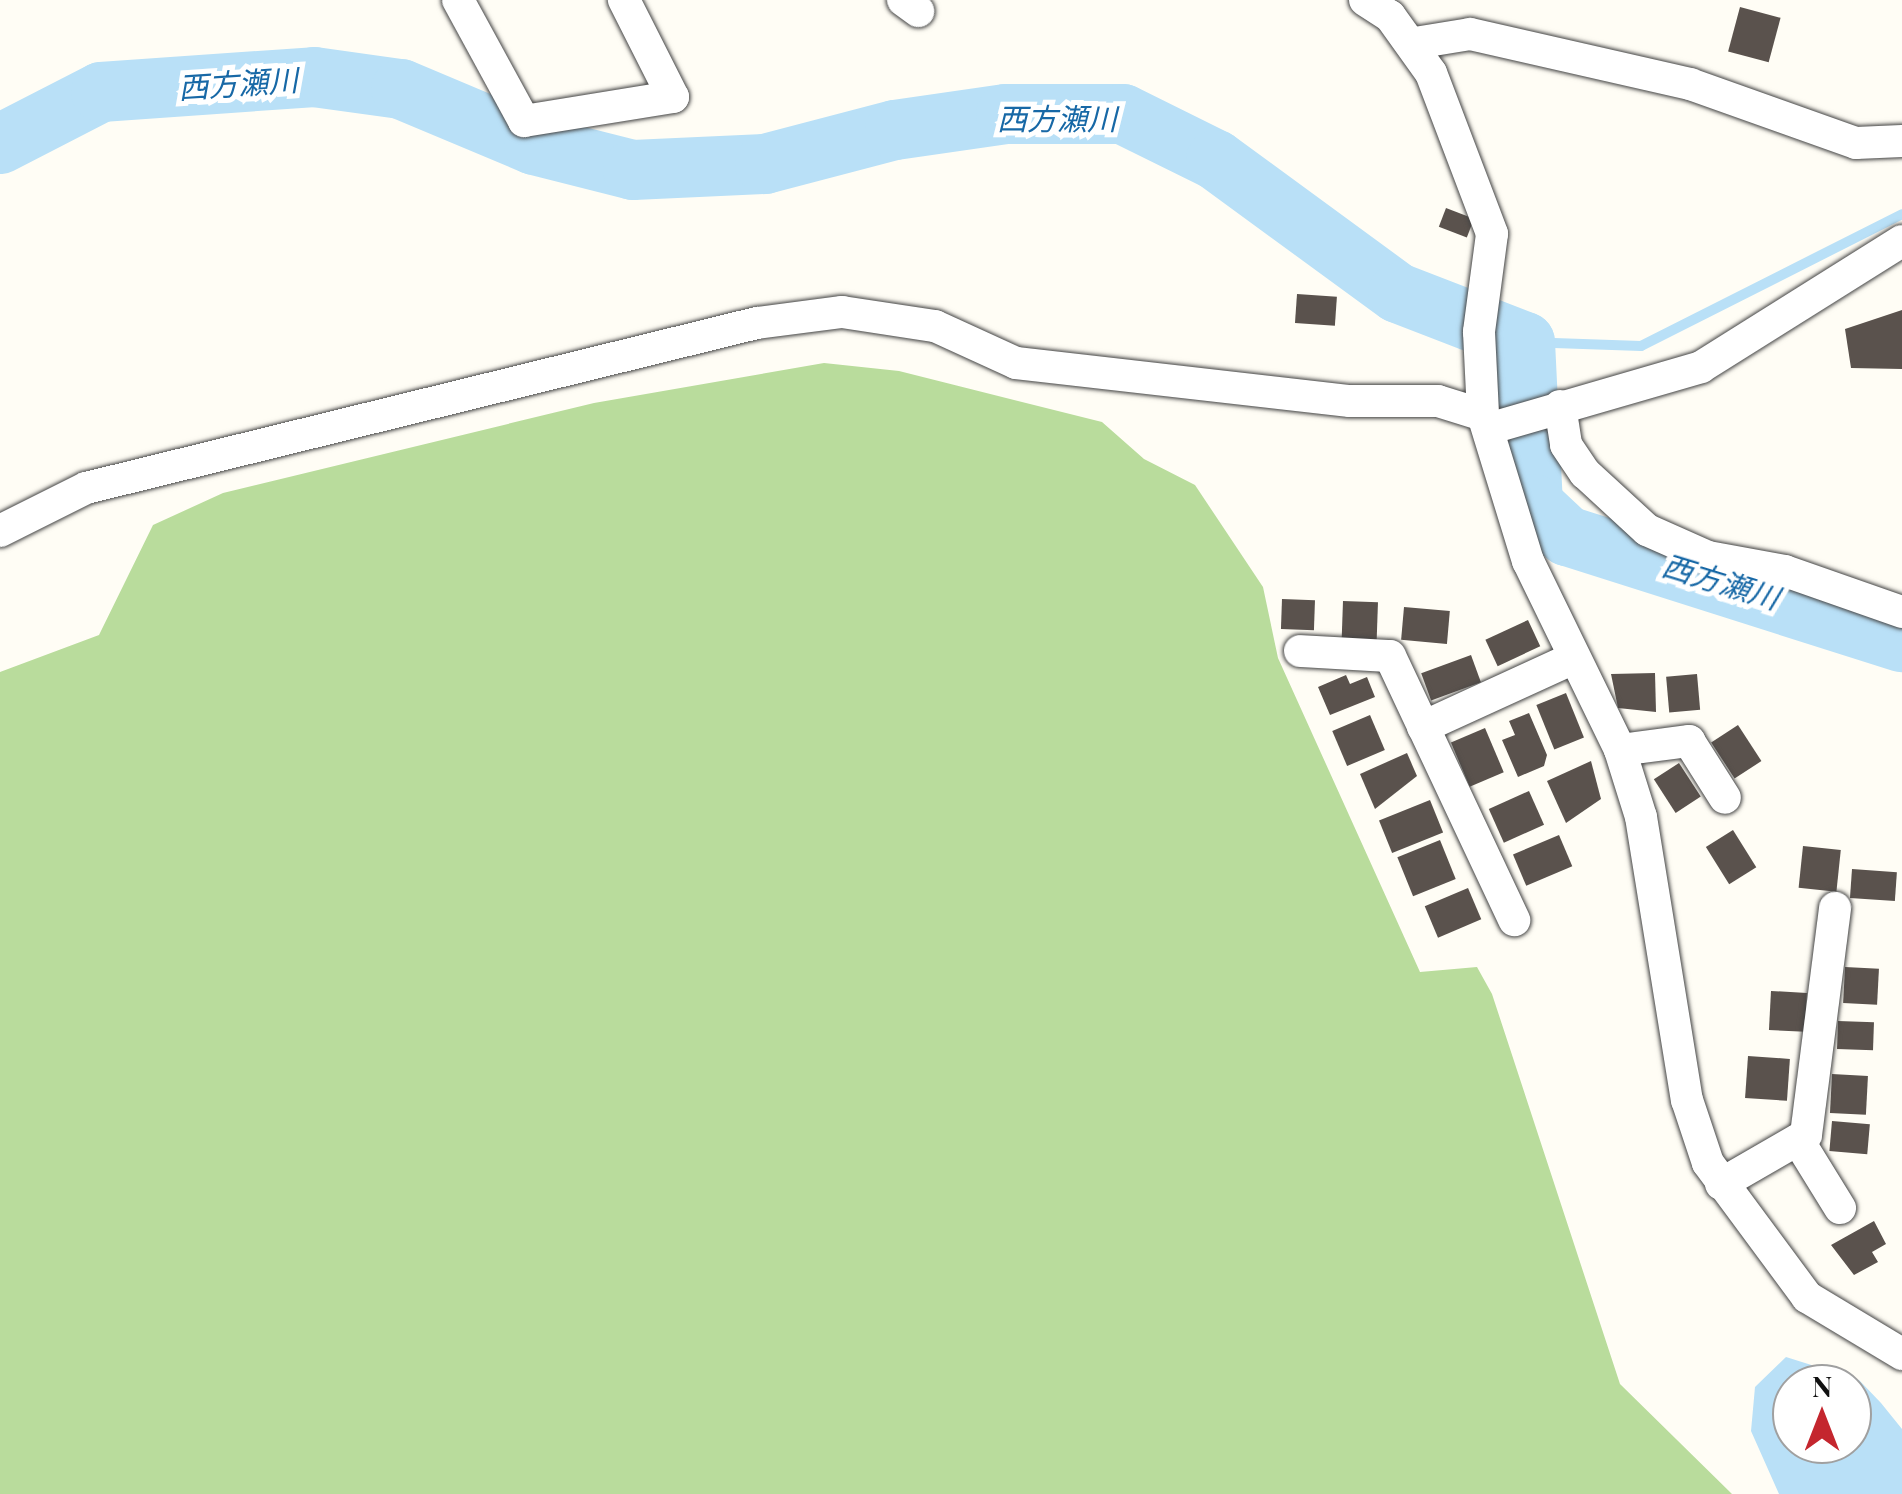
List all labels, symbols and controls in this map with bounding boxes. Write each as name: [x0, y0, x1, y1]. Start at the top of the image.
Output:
water label: 西方瀬川: [177, 61, 299, 105]
water label: 西方瀬川: [997, 100, 1117, 136]
water label: 西方瀬川: [1658, 546, 1784, 616]
north arrow: [1772, 1364, 1872, 1464]
text: N: [1812, 1367, 1832, 1404]

